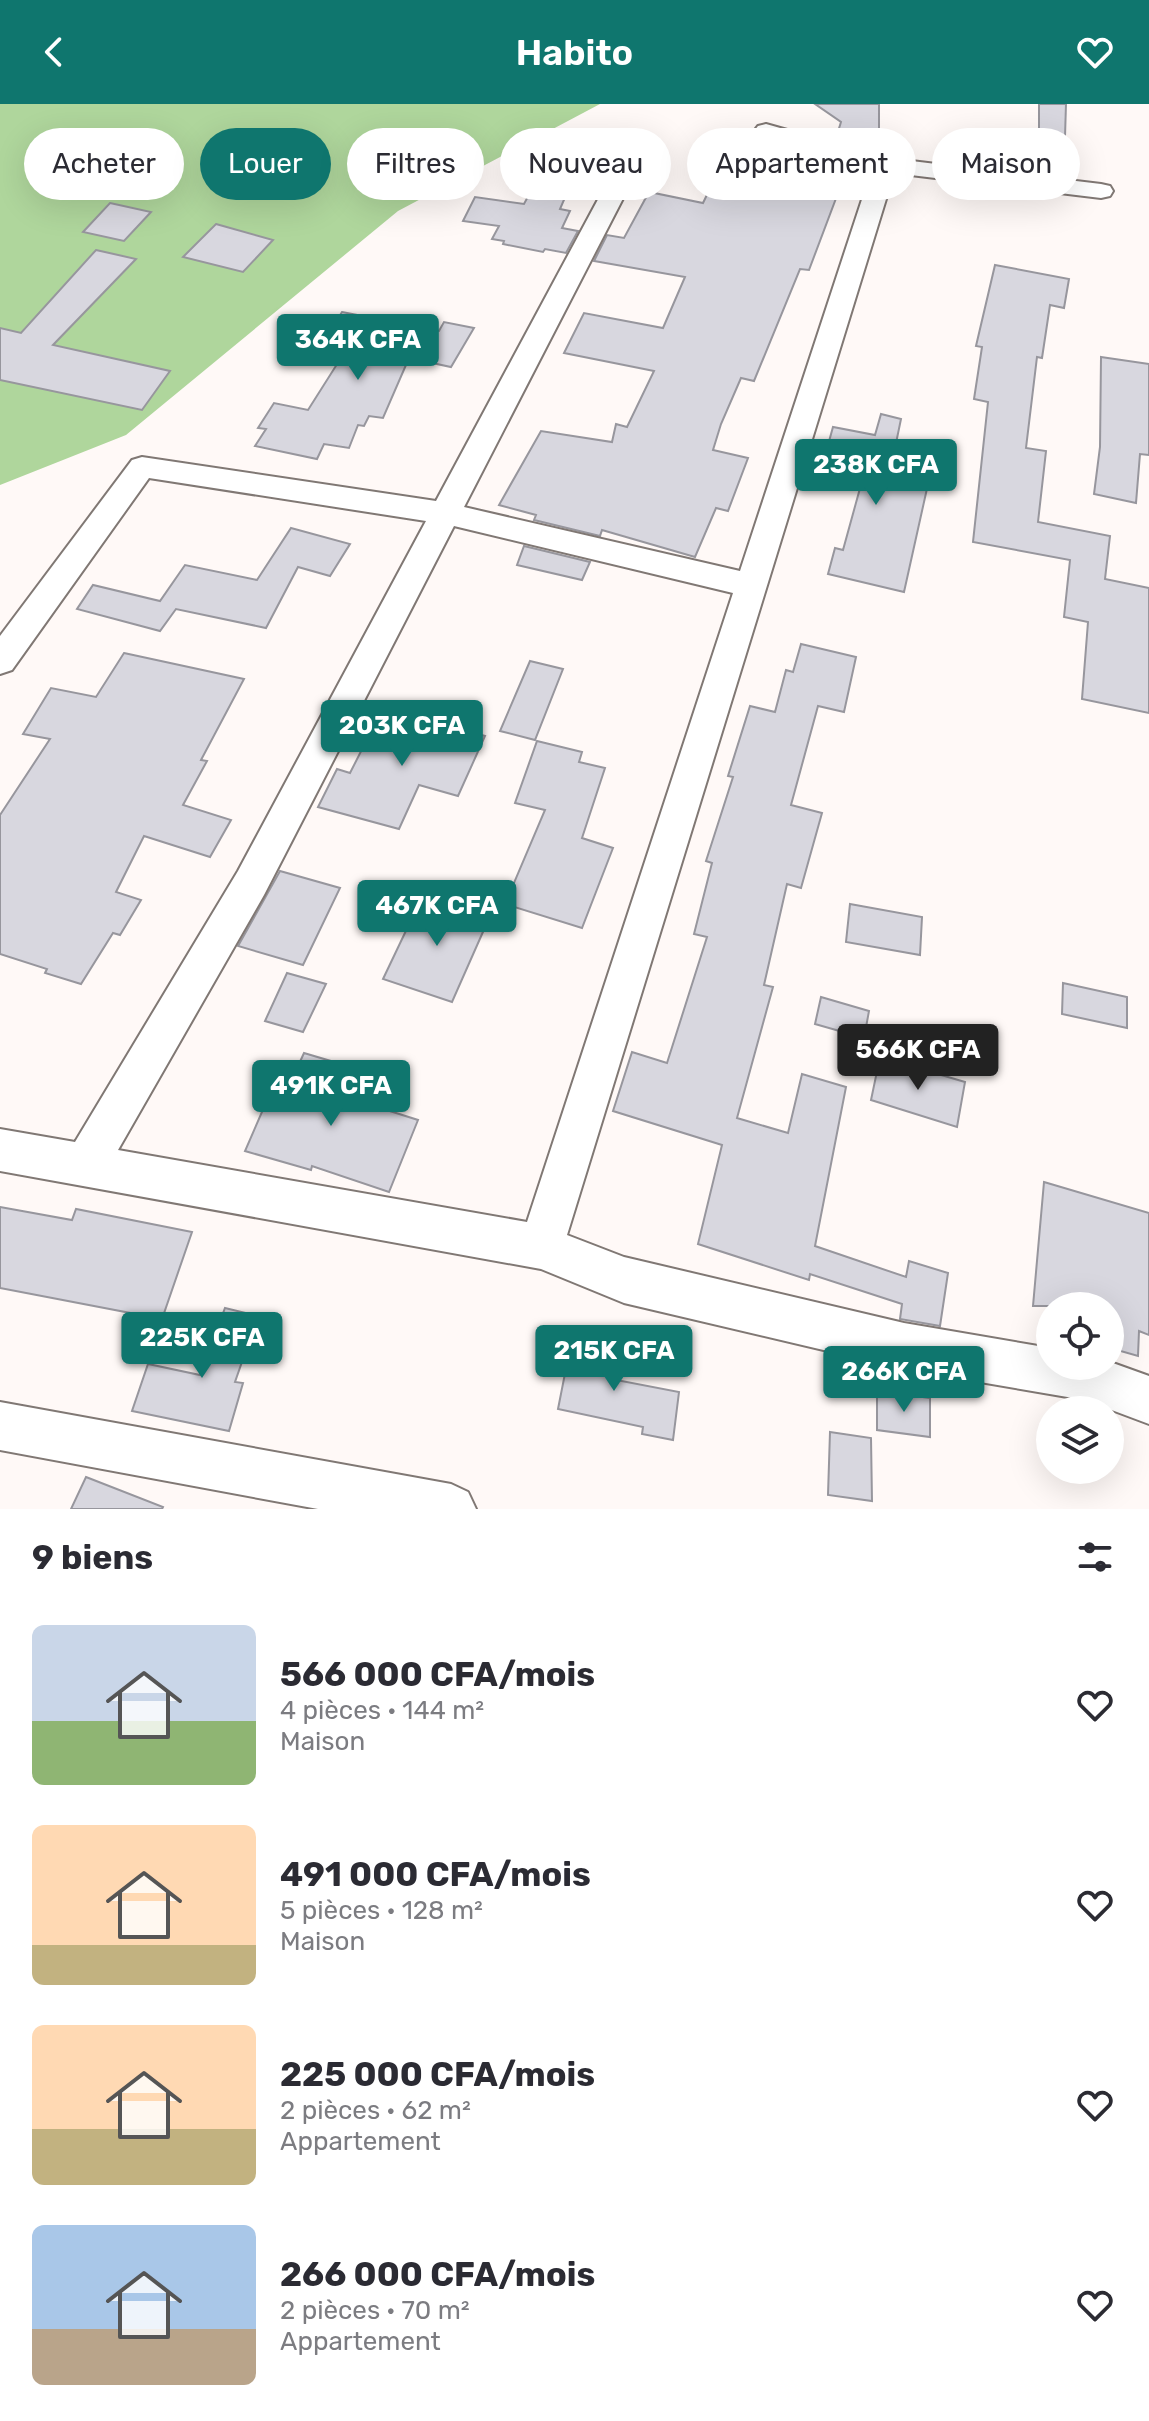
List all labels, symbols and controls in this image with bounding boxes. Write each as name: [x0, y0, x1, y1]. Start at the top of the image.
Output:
icon: back: [32, 30, 76, 74]
icon: heart: [1073, 30, 1117, 74]
text: Habito: [516, 31, 633, 74]
chip: Acheter: [24, 128, 184, 200]
chip: Louer: [200, 128, 331, 200]
chip: Filtres: [347, 128, 484, 200]
chip: Nouveau: [500, 128, 671, 200]
chip: Appartement: [687, 128, 916, 200]
chip: Maison: [932, 128, 1080, 200]
pin: 364K CFA: [275, 314, 441, 382]
text: 364K CFA: [295, 324, 421, 355]
pin: 238K CFA: [793, 439, 959, 507]
text: 238K CFA: [813, 449, 939, 480]
pin: 203K CFA: [319, 700, 485, 768]
text: 203K CFA: [339, 710, 465, 741]
pin: 467K CFA: [354, 880, 520, 948]
text: 467K CFA: [375, 890, 499, 921]
pin: 566K CFA: [835, 1024, 1001, 1092]
text: 566K CFA: [855, 1034, 981, 1065]
pin: 491K CFA: [248, 1060, 414, 1128]
text: 491K CFA: [270, 1070, 392, 1101]
map controls: [1036, 1292, 1124, 1484]
button: locate: [1036, 1292, 1124, 1380]
pin: 225K CFA: [119, 1312, 285, 1380]
text: 225K CFA: [139, 1322, 265, 1353]
pin: 215K CFA: [531, 1325, 697, 1393]
text: 215K CFA: [553, 1335, 675, 1366]
pin: 266K CFA: [821, 1346, 987, 1414]
text: 266K CFA: [841, 1356, 967, 1387]
button: layers: [1036, 1396, 1124, 1484]
icon: filters: [1073, 1535, 1117, 1579]
text: 9 biens: [32, 1537, 153, 1578]
text: 566 000 CFA/mois: [280, 1654, 595, 1695]
icon: home: [96, 1657, 192, 1753]
icon: heart: [1073, 1683, 1117, 1727]
text: 4 pièces · 144 m²: [280, 1695, 484, 1726]
text: Maison: [280, 1726, 365, 1757]
text: 491 000 CFA/mois: [280, 1854, 591, 1895]
icon: home: [96, 1857, 192, 1953]
icon: heart: [1073, 1883, 1117, 1927]
text: 5 pièces · 128 m²: [280, 1895, 483, 1926]
text: Maison: [280, 1926, 365, 1957]
text: 225 000 CFA/mois: [280, 2054, 595, 2095]
icon: home: [96, 2057, 192, 2153]
icon: heart: [1073, 2083, 1117, 2127]
text: 2 pièces · 62 m²: [280, 2095, 471, 2126]
text: Appartement: [280, 2126, 441, 2157]
text: 266 000 CFA/mois: [280, 2254, 595, 2295]
icon: home: [96, 2257, 192, 2353]
icon: heart: [1073, 2283, 1117, 2327]
text: 2 pièces · 70 m²: [280, 2295, 470, 2326]
text: Appartement: [280, 2326, 441, 2357]

